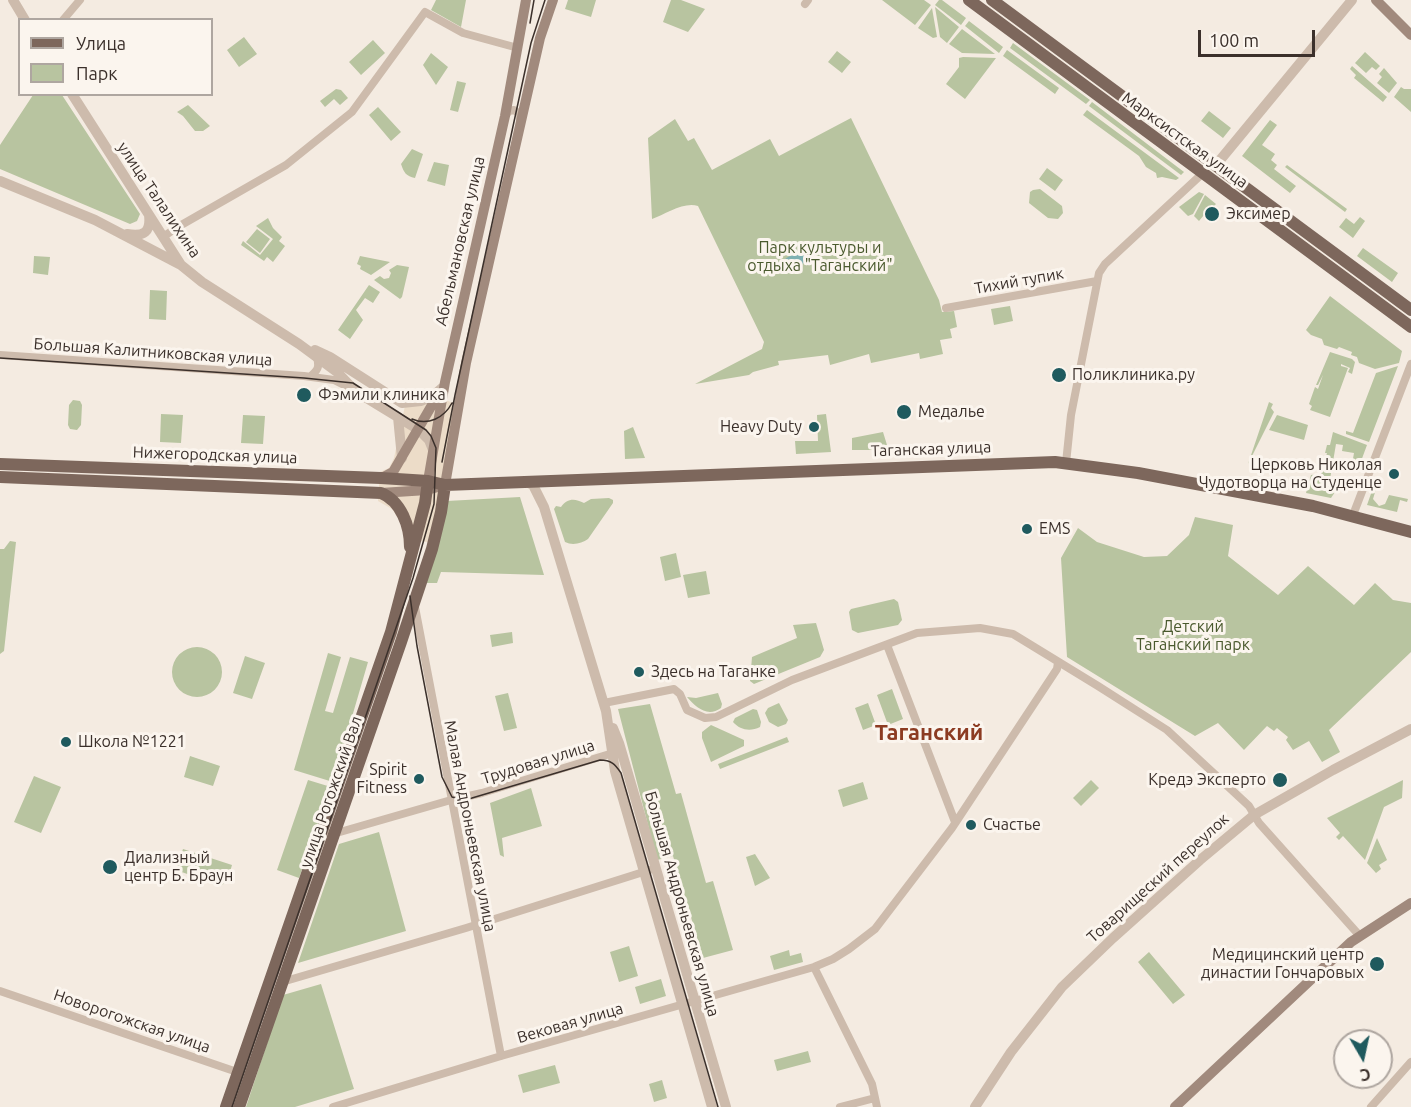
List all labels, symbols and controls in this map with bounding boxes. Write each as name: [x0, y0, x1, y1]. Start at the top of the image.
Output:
legend: [18, 18, 213, 96]
scale bar: [1201, 18, 1318, 56]
text: 100 m: [1209, 30, 1259, 50]
text: Улица: [76, 33, 126, 53]
text: Парк: [76, 63, 117, 83]
street label: Марксистская улица: [1118, 88, 1252, 192]
street label: улица Талалихина: [113, 138, 205, 262]
street label: Абельмановская улица: [431, 154, 489, 328]
place label: Эксимер: [1226, 204, 1291, 224]
marker: Эксимер: [1203, 205, 1221, 223]
park label: Парк культуры и отдыха "Таганский": [747, 238, 893, 276]
street label: Тихий тупик: [973, 264, 1065, 298]
street label: Большая Калитниковская улица: [33, 334, 273, 370]
place label: Поликлиника.ру: [1072, 365, 1195, 385]
marker: Поликлиника.ру: [1050, 366, 1068, 384]
place label: Фэмили клиника: [318, 385, 446, 405]
marker: Фэмили клиника: [295, 386, 313, 404]
place label: Медалье: [918, 402, 985, 422]
marker: Медалье: [895, 403, 913, 421]
place label: Heavy Duty: [720, 417, 802, 437]
marker: Heavy Duty: [807, 420, 821, 434]
street label: Таганская улица: [870, 437, 992, 461]
street label: Нижегородская улица: [132, 443, 298, 467]
place label: Церковь Николая Чудотворца на Студенце: [1199, 455, 1382, 493]
marker: Церковь Николая Чудотворца на Студенце: [1387, 467, 1401, 481]
place label: EMS: [1039, 519, 1070, 539]
marker: EMS: [1020, 522, 1034, 536]
park label: Детский Таганский парк: [1136, 617, 1250, 655]
place label: Здесь на Таганке: [651, 662, 776, 682]
marker: Здесь на Таганке: [632, 665, 646, 679]
street label: улица Рогожский Вал: [296, 713, 366, 871]
street label: Малая Андроньевская улица: [440, 719, 500, 933]
district label: Таганский: [875, 720, 983, 746]
place label: Школа №1221: [78, 732, 186, 752]
marker: Школа №1221: [59, 735, 73, 749]
street label: Трудовая улица: [479, 736, 597, 788]
place label: Spirit Fitness: [357, 760, 407, 798]
place label: Кредэ Эксперто: [1148, 770, 1266, 790]
marker: Кредэ Эксперто: [1271, 771, 1289, 789]
marker: Spirit Fitness: [412, 772, 426, 786]
street label: Большая Андроньевская улица: [641, 789, 723, 1019]
street label: Товарищеский переулок: [1083, 809, 1233, 947]
place label: Счастье: [983, 815, 1041, 835]
marker: Счастье: [964, 818, 978, 832]
place label: Диализный центр Б. Браун: [124, 848, 233, 886]
marker: Диализный центр Б. Браун: [101, 858, 119, 876]
place label: Медицинский центр династии Гончаровых: [1201, 945, 1364, 983]
marker: Медицинский центр династии Гончаровых: [1368, 955, 1386, 973]
street label: Новорогожская улица: [51, 985, 213, 1057]
street label: Вековая улица: [515, 999, 625, 1047]
north arrow: [1333, 1029, 1393, 1089]
text: С: [1359, 1065, 1372, 1084]

